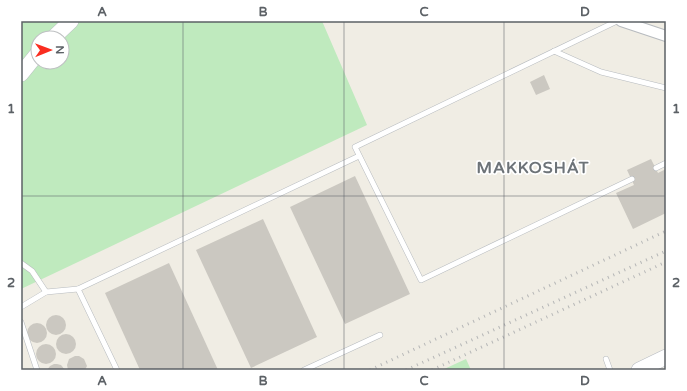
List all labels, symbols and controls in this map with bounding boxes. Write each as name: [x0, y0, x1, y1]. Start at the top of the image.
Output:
text: A: [97, 4, 107, 20]
text: B: [258, 4, 268, 20]
text: C: [419, 4, 429, 20]
text: D: [580, 4, 590, 20]
north arrow: [30, 30, 70, 70]
text: N: [53, 45, 66, 54]
text: 1: [7, 101, 15, 117]
text: 1: [672, 101, 680, 117]
district label: MAKKOSHÁT: [477, 158, 589, 178]
text: 2: [7, 275, 15, 291]
text: 2: [672, 275, 680, 291]
text: A: [97, 373, 107, 389]
text: B: [258, 373, 268, 389]
text: C: [419, 373, 429, 389]
text: D: [580, 373, 590, 389]

